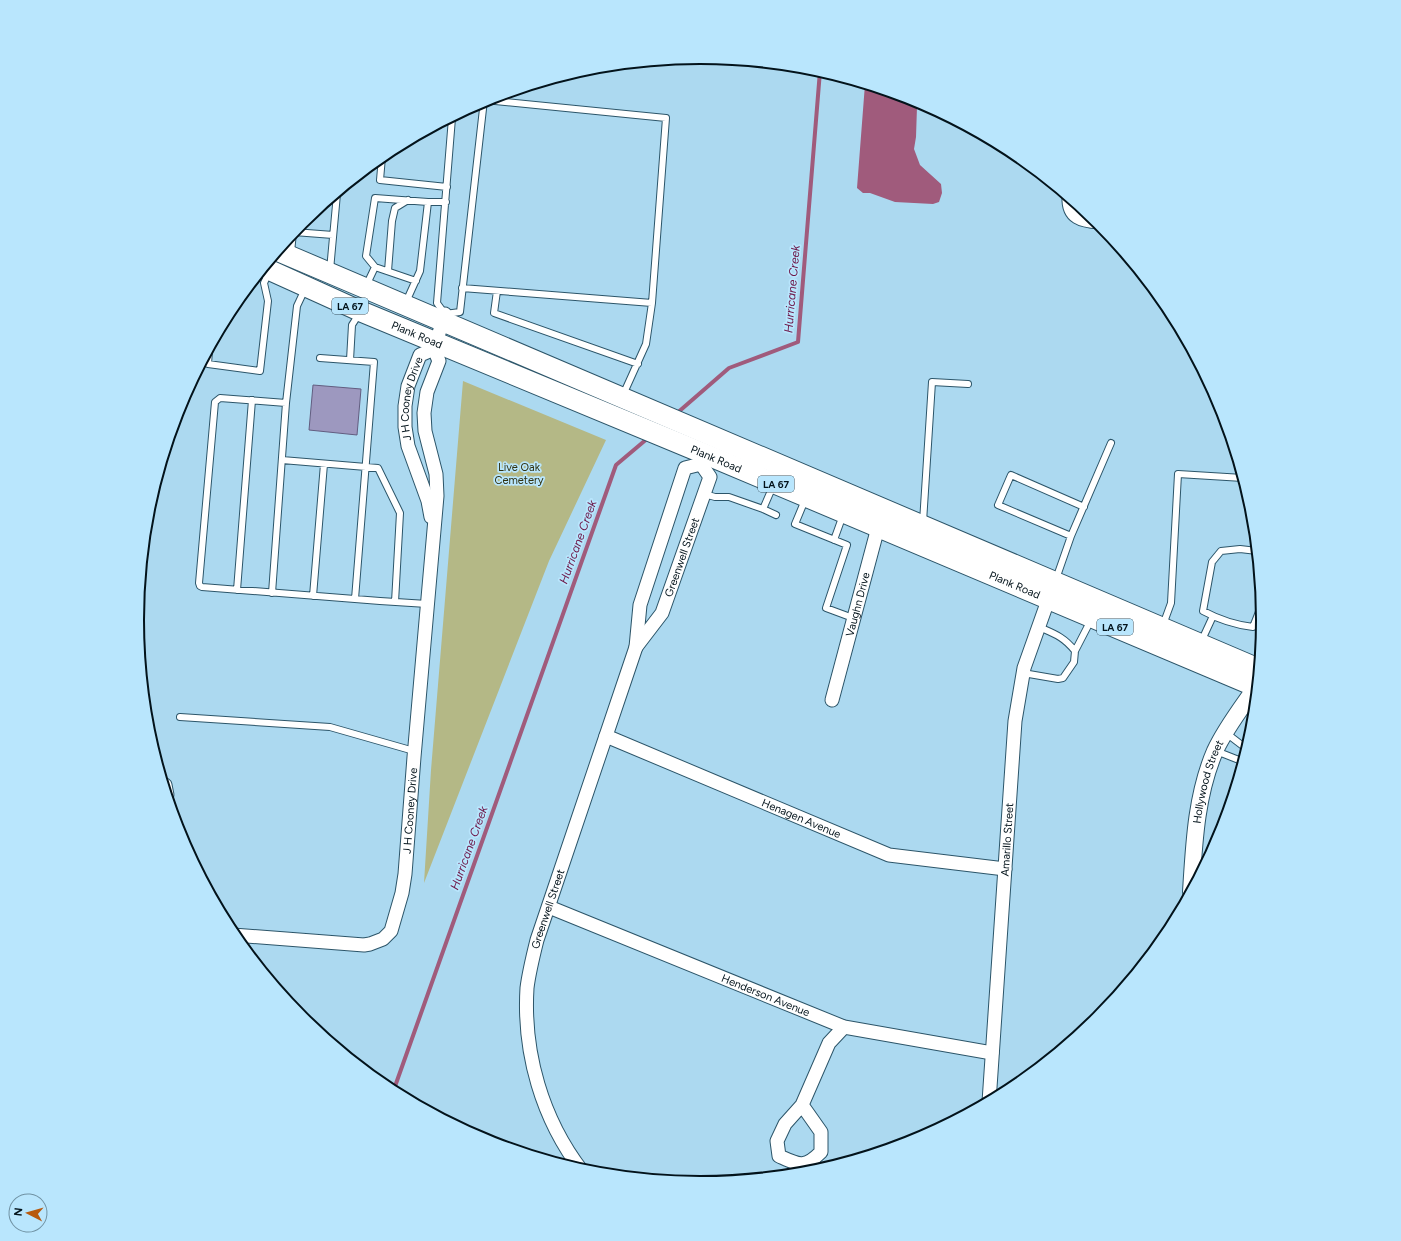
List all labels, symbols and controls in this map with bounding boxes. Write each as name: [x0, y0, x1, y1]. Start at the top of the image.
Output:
water label: Hurricane Creek: [781, 243, 803, 334]
road number: LA 67: [332, 298, 368, 314]
street label: Plank Road: [389, 319, 444, 351]
street label: J H Cooney Drive: [399, 355, 426, 442]
street label: Plank Road: [689, 443, 743, 476]
park label: Live Oak Cemetery: [495, 461, 544, 487]
road number: LA 67: [758, 476, 794, 492]
water label: Hurricane Creek: [556, 497, 600, 586]
street label: Greenwell Street: [662, 516, 702, 599]
street label: Plank Road: [987, 569, 1042, 602]
street label: Vaughn Drive: [843, 571, 873, 638]
road number: LA 67: [1097, 619, 1133, 635]
street label: Hollywood Street: [1191, 738, 1226, 824]
street label: J H Cooney Drive: [401, 767, 420, 854]
street label: Henagen Avenue: [760, 796, 843, 841]
water label: Hurricane Creek: [447, 803, 491, 892]
street label: Amarillo Street: [998, 803, 1016, 877]
street label: Greenwell Street: [529, 868, 567, 950]
street label: Henderson Avenue: [719, 972, 812, 1019]
north arrow: [8, 1193, 48, 1233]
text: N: [12, 1207, 25, 1217]

